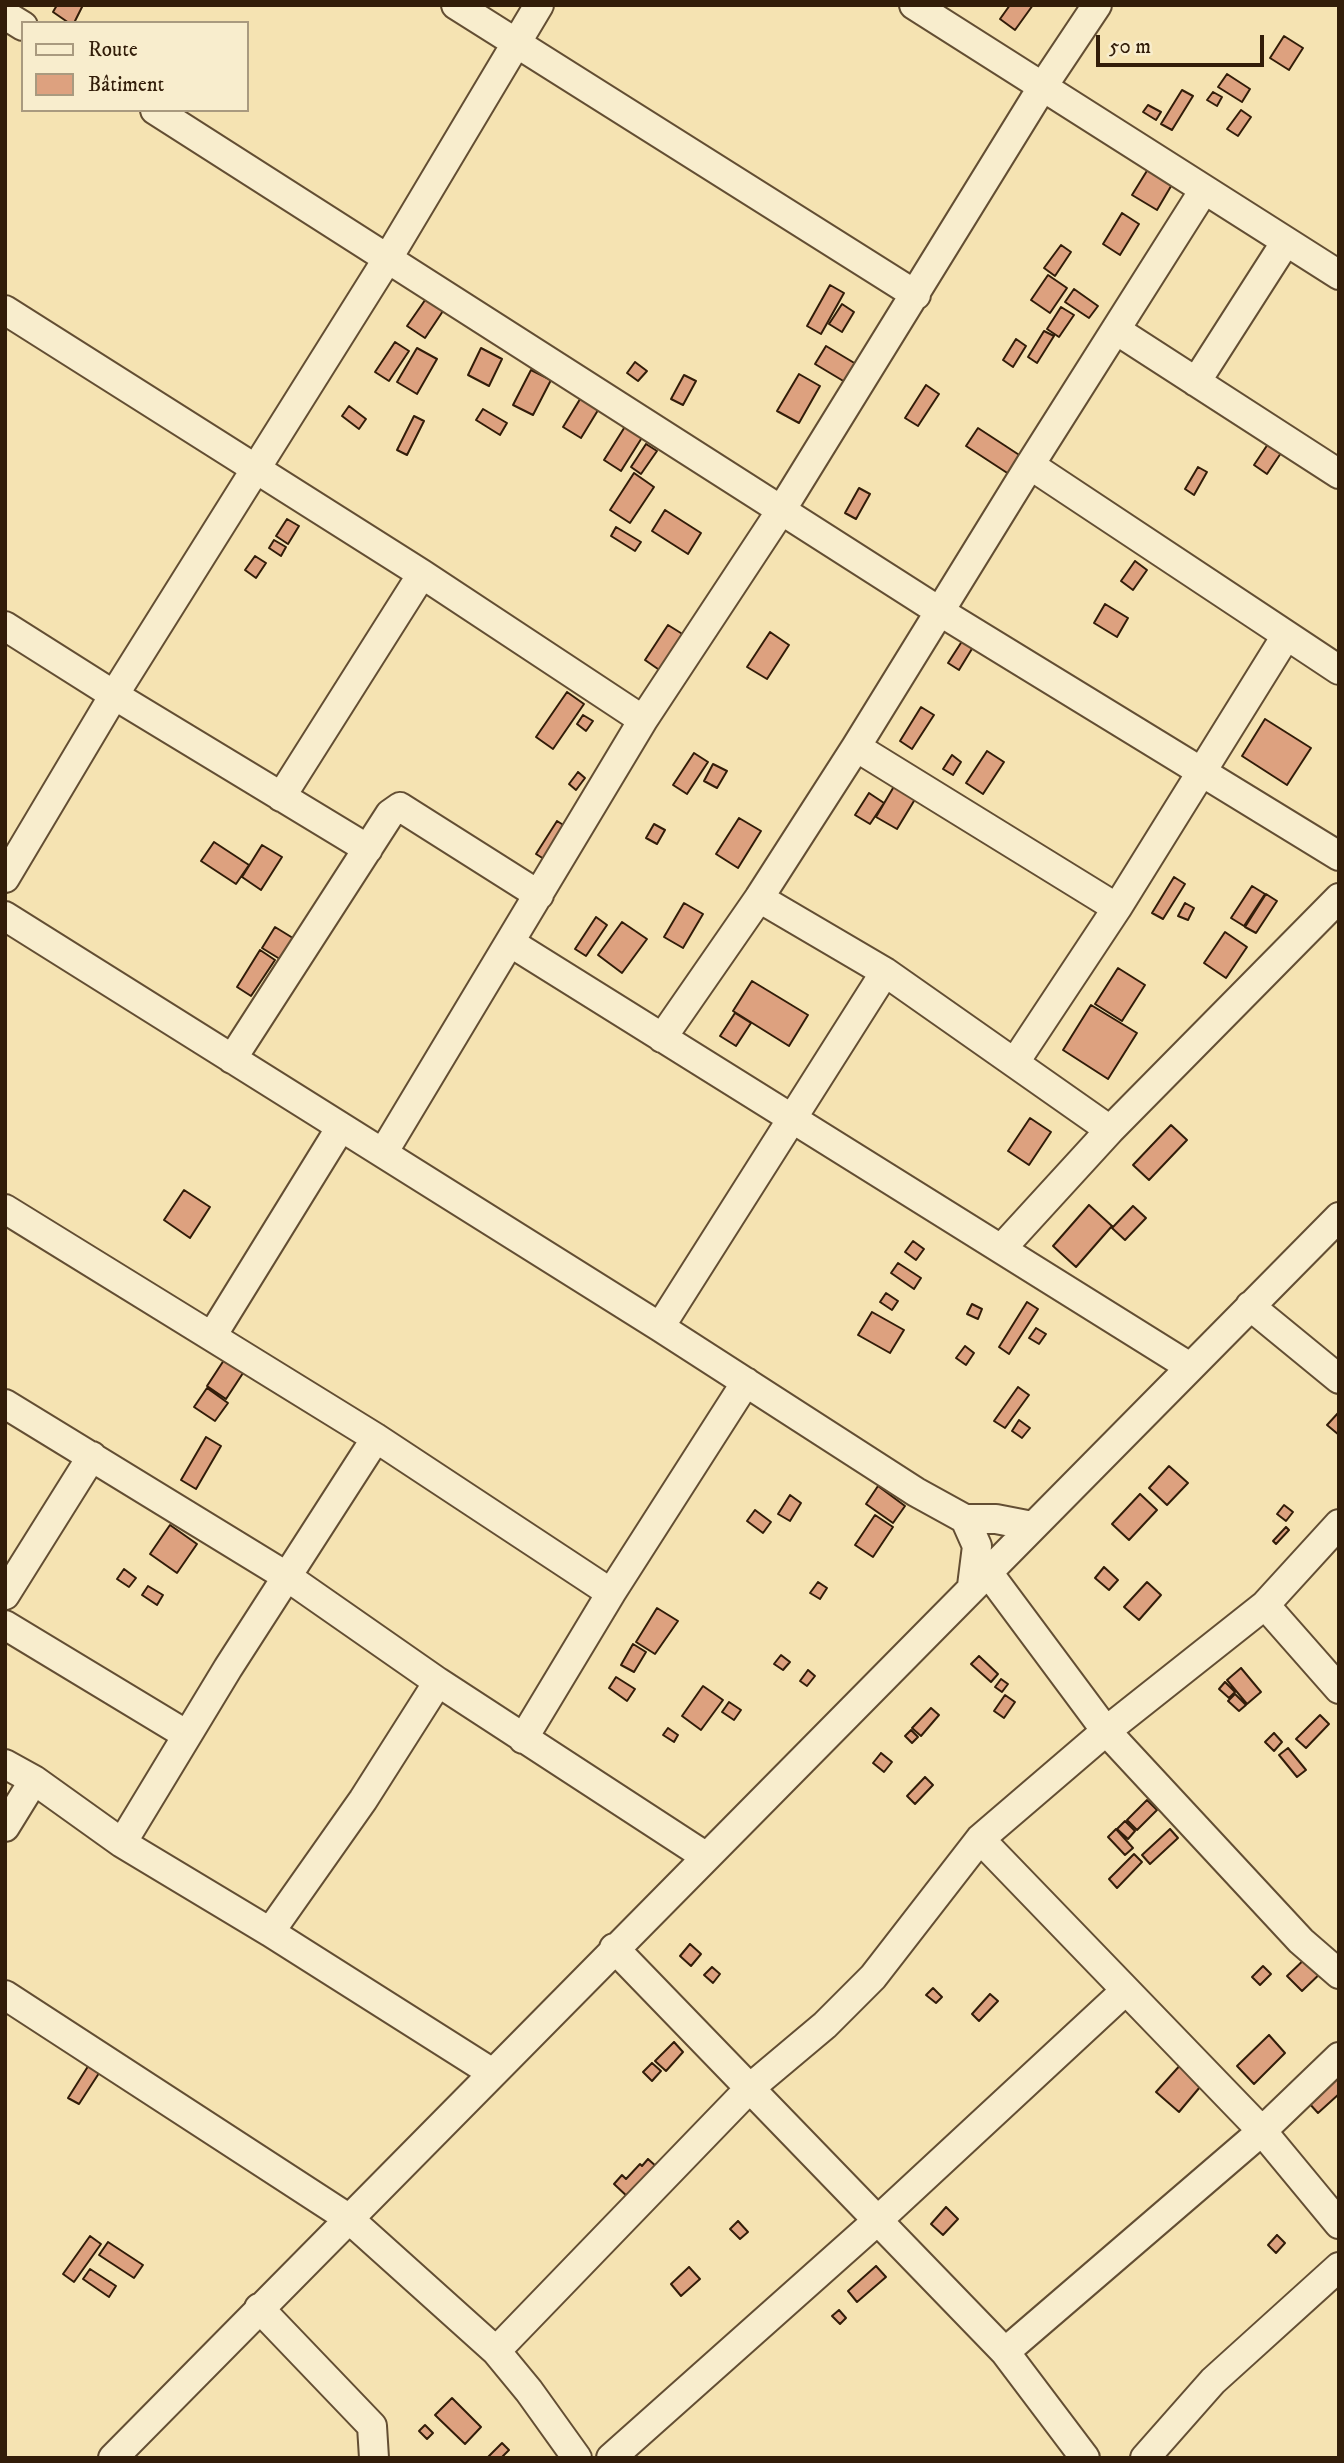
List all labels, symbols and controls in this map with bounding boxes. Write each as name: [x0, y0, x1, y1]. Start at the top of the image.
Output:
legend: [21, 21, 248, 112]
scale bar: [1099, 21, 1267, 65]
text: 50 m: [1109, 34, 1151, 60]
text: Route: [88, 37, 138, 63]
text: Bâtiment: [88, 72, 164, 98]

